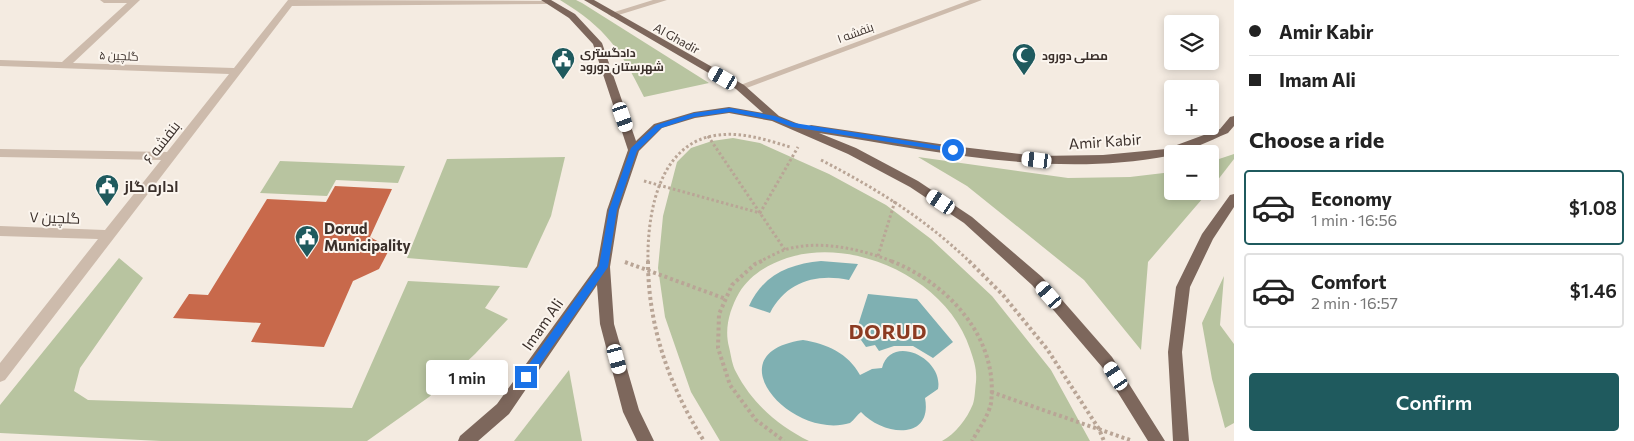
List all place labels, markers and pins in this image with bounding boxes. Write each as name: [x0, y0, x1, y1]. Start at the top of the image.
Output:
mosque icon: مصلی دورود: [1011, 42, 1037, 76]
place label: دادگستری شهرستان دورود: [580, 45, 664, 75]
public building icon: دادگستری شهرستان دورود: [550, 46, 576, 80]
place label: مصلی دورود: [1042, 48, 1108, 64]
public building icon: اداره گاز: [94, 173, 120, 207]
place label: اداره گاز: [123, 177, 179, 196]
place label: Dorud Municipality: [324, 219, 412, 254]
public building icon: Dorud Municipality: [294, 224, 320, 258]

